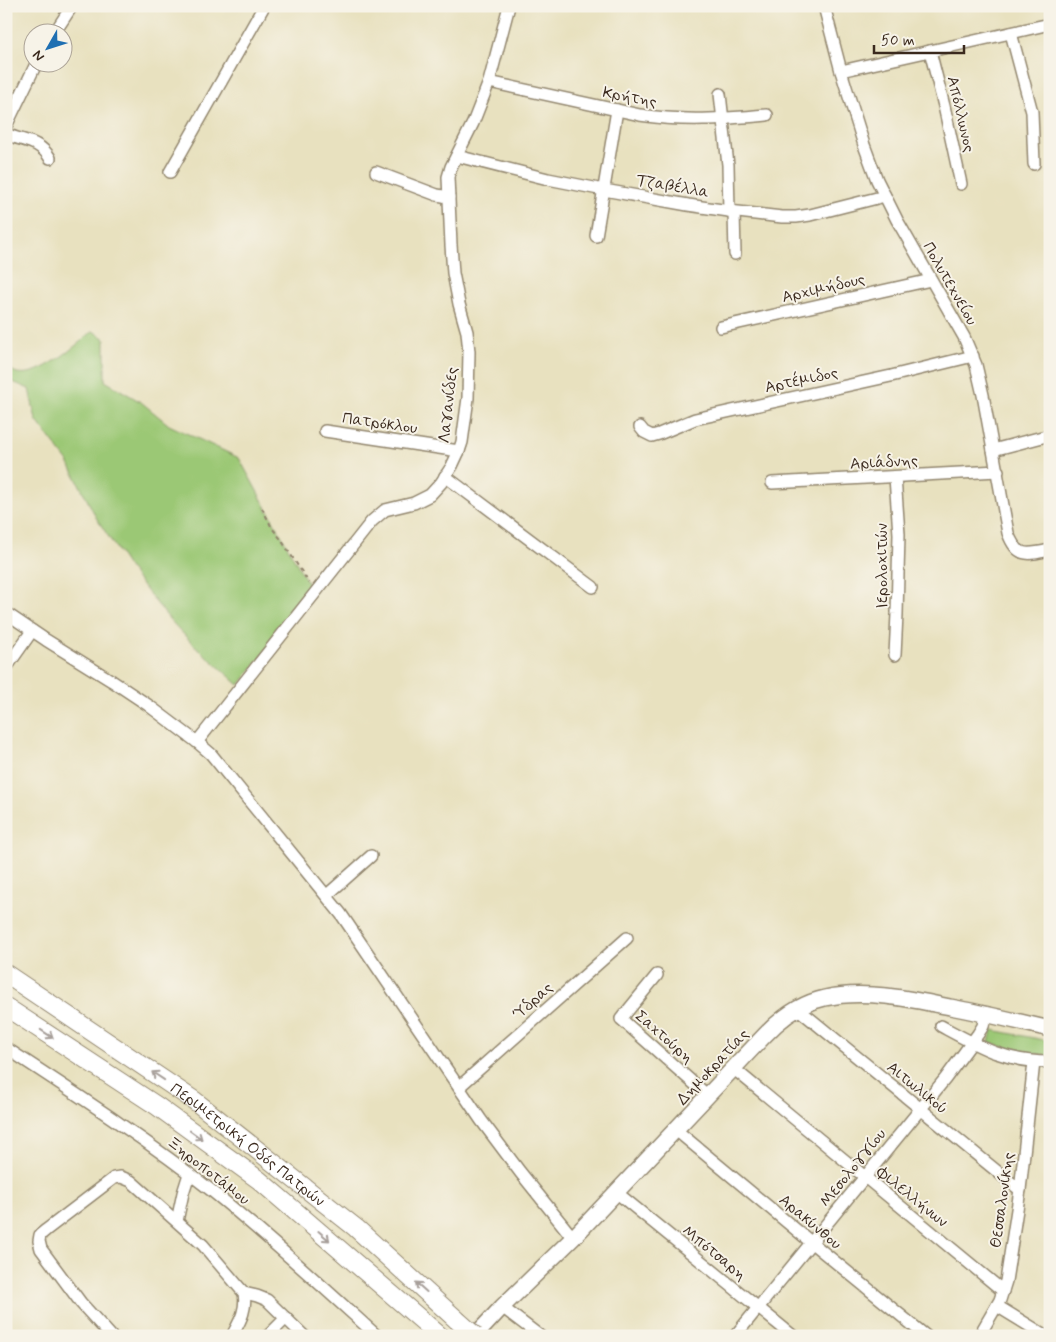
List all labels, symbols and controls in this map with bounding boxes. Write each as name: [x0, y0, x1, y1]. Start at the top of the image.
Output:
north arrow: [22, 22, 72, 72]
scale bar: [874, 22, 964, 54]
text: 50 m: [881, 31, 915, 51]
text: N: [29, 46, 49, 65]
street label: Απόλλωνος: [942, 74, 980, 155]
street label: Κρήτης: [601, 82, 659, 113]
street label: Τζαβέλλα: [635, 169, 711, 203]
street label: Πολυτεχνείου: [917, 238, 982, 329]
street label: Αρχιμήδους: [780, 269, 867, 308]
street label: Αρτέμιδος: [763, 362, 840, 398]
street label: Λαγανίδες: [434, 366, 463, 444]
street label: Πατρόκλου: [341, 408, 419, 439]
street label: Αριάδνης: [850, 450, 919, 475]
street label: Ιερολοχιτών: [872, 523, 893, 609]
street label: Ύδρας: [508, 978, 558, 1025]
street label: Σαχτούρη: [630, 1006, 698, 1068]
street label: Δημοκρατίας: [672, 1024, 754, 1110]
one-way arrow: [40, 1029, 54, 1039]
street label: Αιτωλικού: [882, 1057, 952, 1119]
one-way arrow: [151, 1071, 165, 1081]
street label: Περιμετρική Οδός Πατρών: [166, 1079, 329, 1212]
street label: Μεσολογγίου: [815, 1124, 891, 1212]
one-way arrow: [189, 1130, 203, 1140]
street label: Ξηροποτάμου: [162, 1132, 254, 1210]
street label: Θεσσαλονίκης: [985, 1151, 1020, 1249]
street label: Φιλελλήνων: [871, 1161, 952, 1232]
street label: Αρακύνθου: [774, 1190, 846, 1255]
street label: Μπότσαρη: [678, 1221, 751, 1286]
one-way arrow: [317, 1230, 330, 1241]
one-way arrow: [414, 1281, 427, 1293]

